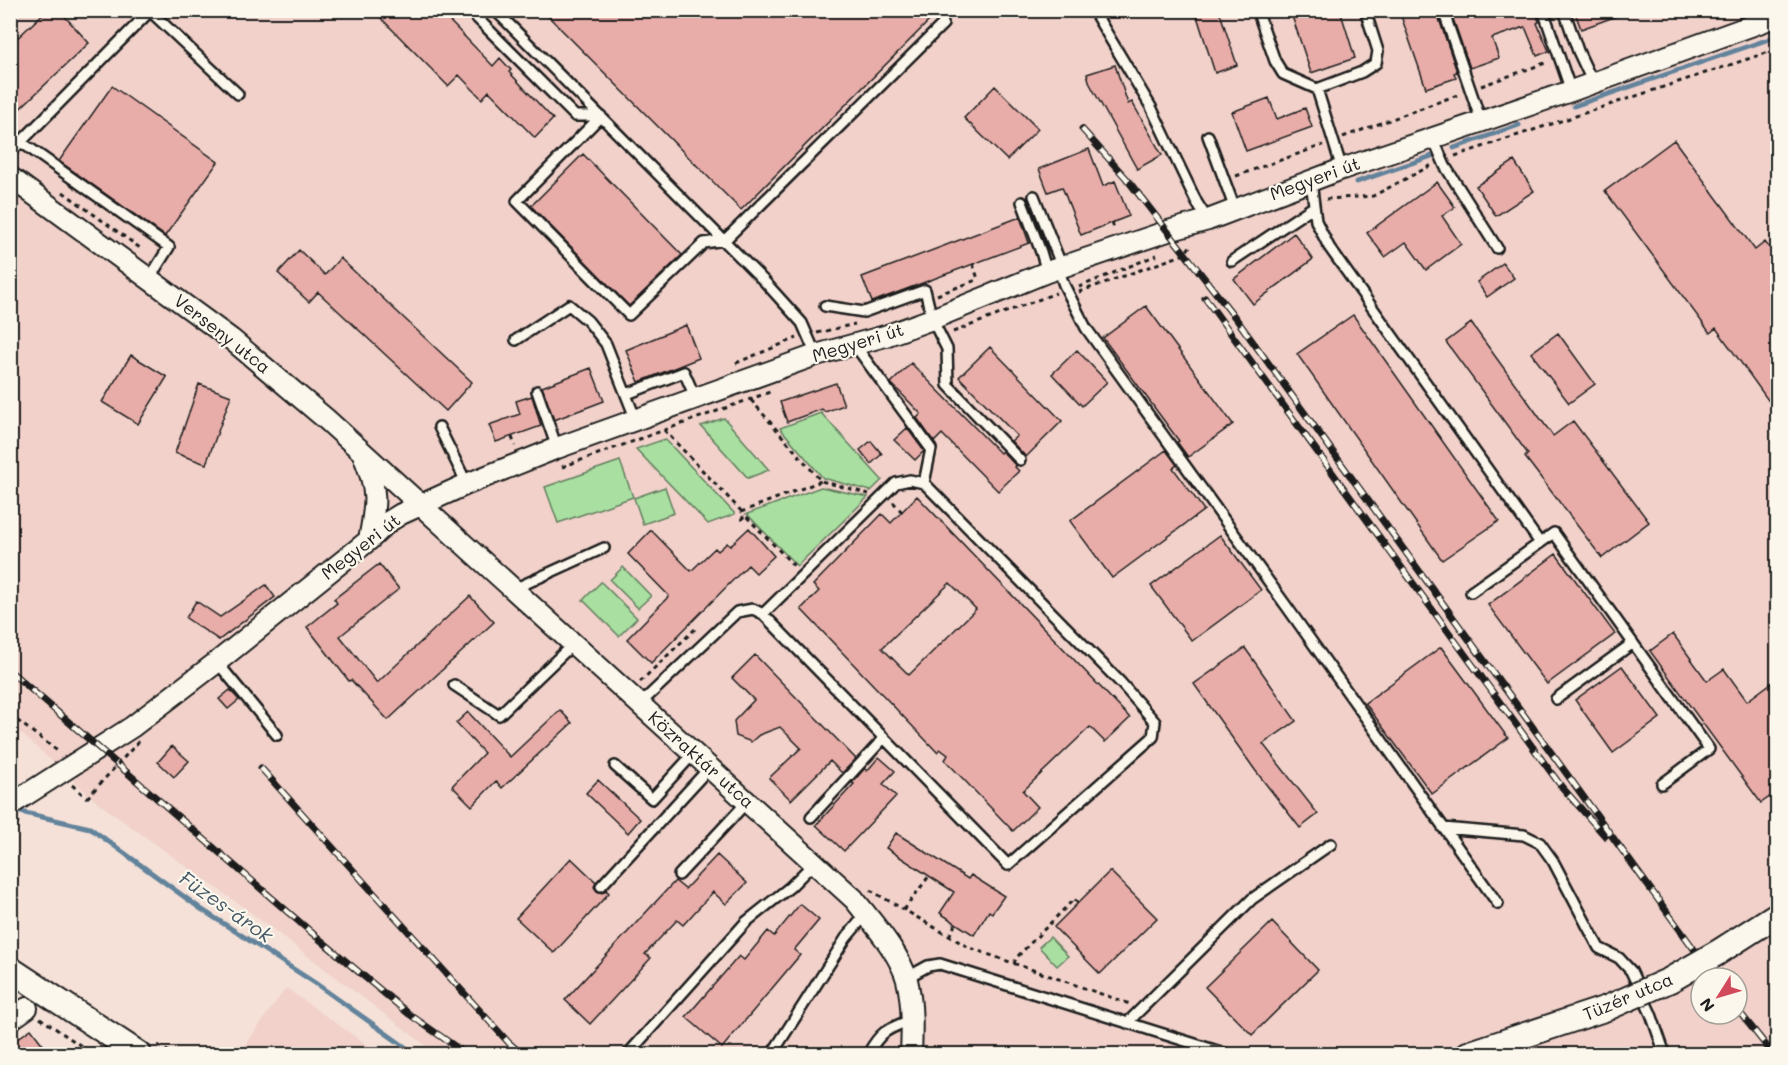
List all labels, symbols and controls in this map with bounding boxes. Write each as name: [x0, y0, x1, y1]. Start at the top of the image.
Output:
street label: Megyeri út: [1266, 151, 1363, 206]
street label: Verseny utca: [169, 288, 276, 378]
street label: Megyeri út: [809, 317, 906, 367]
street label: Megyeri út: [316, 508, 405, 585]
street label: Közraktár utca: [644, 705, 760, 813]
water label: Füzes-árok: [175, 864, 279, 948]
street label: Tüzér utca: [1579, 966, 1676, 1026]
north arrow: [1689, 966, 1749, 1026]
text: N: [1695, 994, 1719, 1017]

